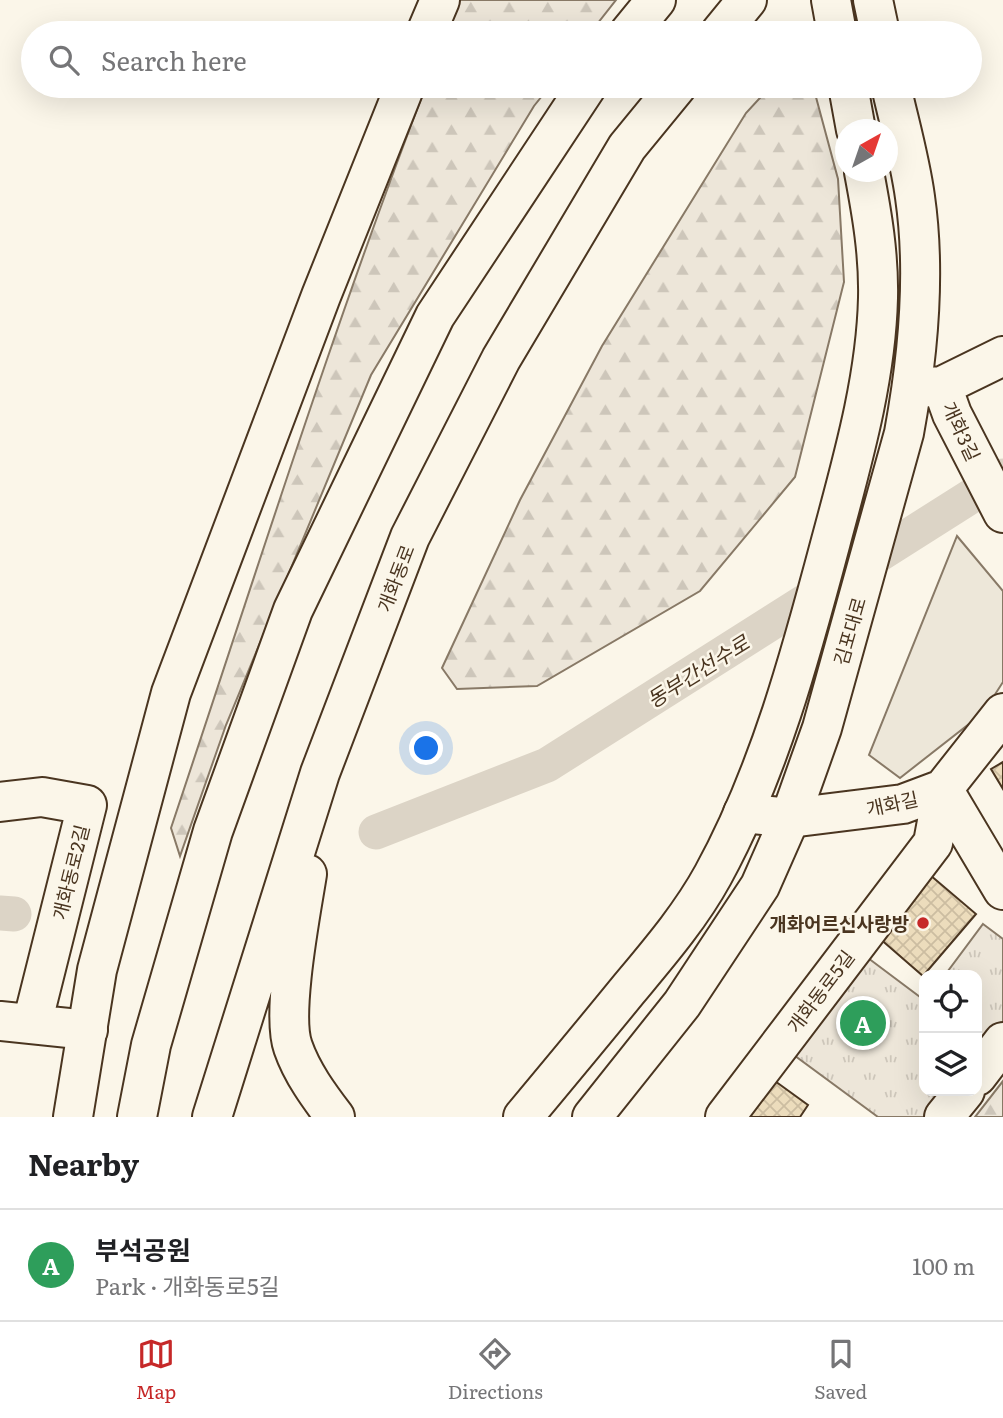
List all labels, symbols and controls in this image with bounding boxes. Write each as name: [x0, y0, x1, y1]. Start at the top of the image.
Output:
search box: [21, 21, 982, 98]
text: Search here: [101, 40, 247, 79]
icon: search: [45, 41, 83, 79]
north arrow: [835, 119, 898, 182]
street label: 개화3길: [936, 397, 988, 465]
street label: 개화동로: [369, 540, 421, 616]
street label: 김포대로: [826, 594, 872, 668]
water label: 동부간선수로: [640, 625, 756, 714]
your location: [409, 731, 443, 765]
street label: 개화길: [863, 784, 921, 822]
street label: 개화동로2길: [45, 822, 95, 922]
place label: 개화어르신사랑방: [769, 909, 910, 937]
marker: 개화어르신사랑방: [915, 915, 931, 931]
street label: 개화동로5길: [780, 944, 860, 1038]
map controls: [919, 970, 982, 1096]
button: locate: [919, 970, 982, 1033]
pin: A: [840, 997, 886, 1049]
button: layers: [919, 1033, 982, 1096]
text: Nearby: [28, 1141, 139, 1185]
text: 부석공원: [95, 1229, 191, 1268]
text: A: [42, 1248, 60, 1282]
text: 100 m: [912, 1248, 975, 1282]
text: Park · 개화동로5길: [95, 1268, 280, 1302]
tab: Map: [136, 1335, 176, 1405]
tab: Directions: [448, 1335, 543, 1405]
tab: Saved: [814, 1335, 867, 1405]

